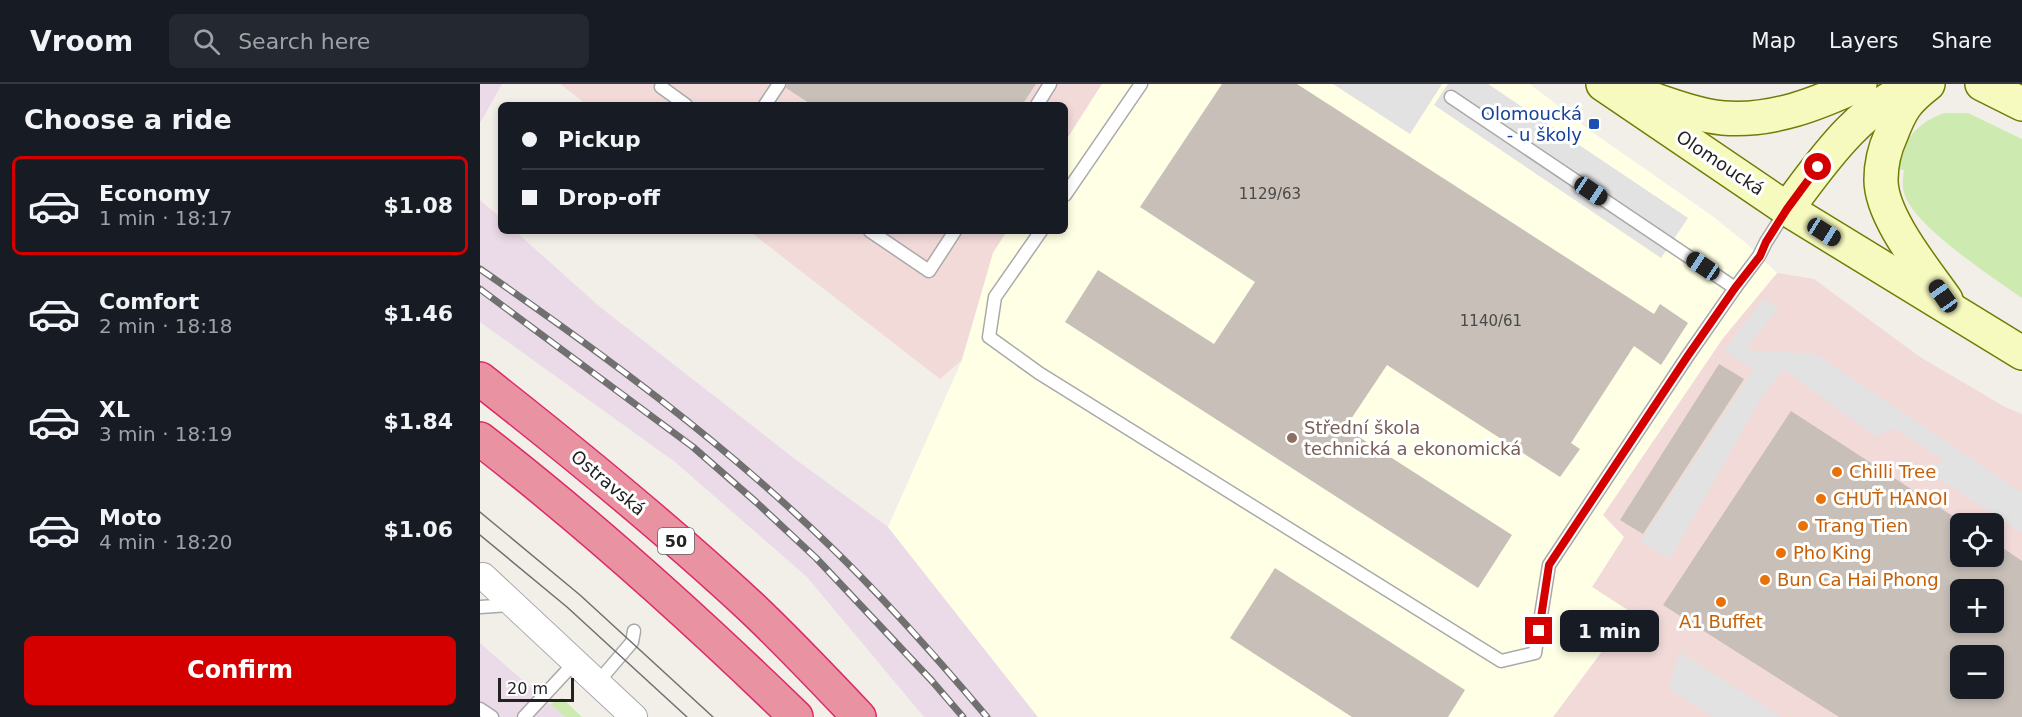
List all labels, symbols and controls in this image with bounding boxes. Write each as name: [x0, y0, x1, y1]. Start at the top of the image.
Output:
search box: [169, 14, 589, 68]
text: Vroom: [30, 25, 133, 58]
icon: search: [190, 25, 223, 58]
text: Search here: [238, 29, 370, 54]
text: Map: [1752, 29, 1796, 53]
text: Layers: [1829, 29, 1898, 53]
text: Share: [1931, 29, 1992, 53]
place label: Olomoucká - u školy: [1481, 103, 1582, 145]
text: Choose a ride: [24, 104, 232, 135]
marker: Olomoucká - u školy: [1587, 117, 1601, 131]
street label: Olomoucká: [1672, 126, 1768, 200]
text: Pickup: [558, 127, 641, 152]
route start: [1804, 153, 1831, 180]
car: [1571, 173, 1611, 209]
icon: car: [27, 179, 81, 233]
text: Economy: [99, 181, 210, 206]
text: Drop-off: [558, 185, 660, 210]
house number: 1129/63: [1239, 185, 1301, 203]
text: $1.08: [383, 193, 453, 218]
text: 1 min · 18:17: [99, 206, 233, 230]
car: [1804, 215, 1844, 249]
car: [1683, 248, 1723, 284]
car: [1925, 276, 1961, 316]
icon: car: [27, 287, 81, 341]
text: Comfort: [99, 289, 199, 314]
text: $1.46: [383, 301, 453, 326]
house number: 1140/61: [1460, 312, 1522, 330]
text: 2 min · 18:18: [99, 314, 233, 338]
icon: car: [27, 395, 81, 449]
text: XL: [99, 397, 130, 422]
text: $1.84: [383, 409, 453, 434]
place label: Střední škola technická a ekonomická: [1304, 417, 1521, 459]
text: 3 min · 18:19: [99, 422, 233, 446]
marker: Střední škola technická a ekonomická: [1285, 431, 1299, 445]
street label: Ostravská: [567, 446, 650, 520]
place label: Chilli Tree: [1849, 461, 1936, 482]
marker: Chilli Tree: [1830, 465, 1844, 479]
place label: CHUŤ HANOI: [1833, 488, 1948, 509]
marker: CHUŤ HANOI: [1814, 492, 1828, 506]
icon: car: [27, 503, 81, 557]
text: Moto: [99, 505, 162, 530]
map controls: [1950, 513, 2004, 699]
button: locate: [1950, 513, 2004, 567]
place label: Trang Tien: [1814, 515, 1908, 536]
text: $1.06: [383, 517, 453, 542]
marker: Trang Tien: [1796, 519, 1810, 533]
road number: 50: [658, 528, 694, 554]
text: 4 min · 18:20: [99, 530, 233, 554]
place label: Pho King: [1793, 542, 1872, 563]
marker: Pho King: [1774, 546, 1788, 560]
place label: Bun Ca Hai Phong: [1777, 569, 1939, 590]
marker: Bun Ca Hai Phong: [1758, 573, 1772, 587]
button: +: [1950, 579, 2004, 633]
marker: A1 Buffet: [1714, 595, 1728, 609]
callout: 1 min: [1560, 610, 1659, 652]
place label: A1 Buffet: [1679, 611, 1763, 632]
route end: [1525, 617, 1552, 644]
text: 1 min: [1578, 619, 1641, 643]
button: Confirm: [24, 636, 456, 705]
button: −: [1950, 645, 2004, 699]
scale bar: [498, 675, 574, 702]
text: 20 m: [507, 679, 548, 698]

